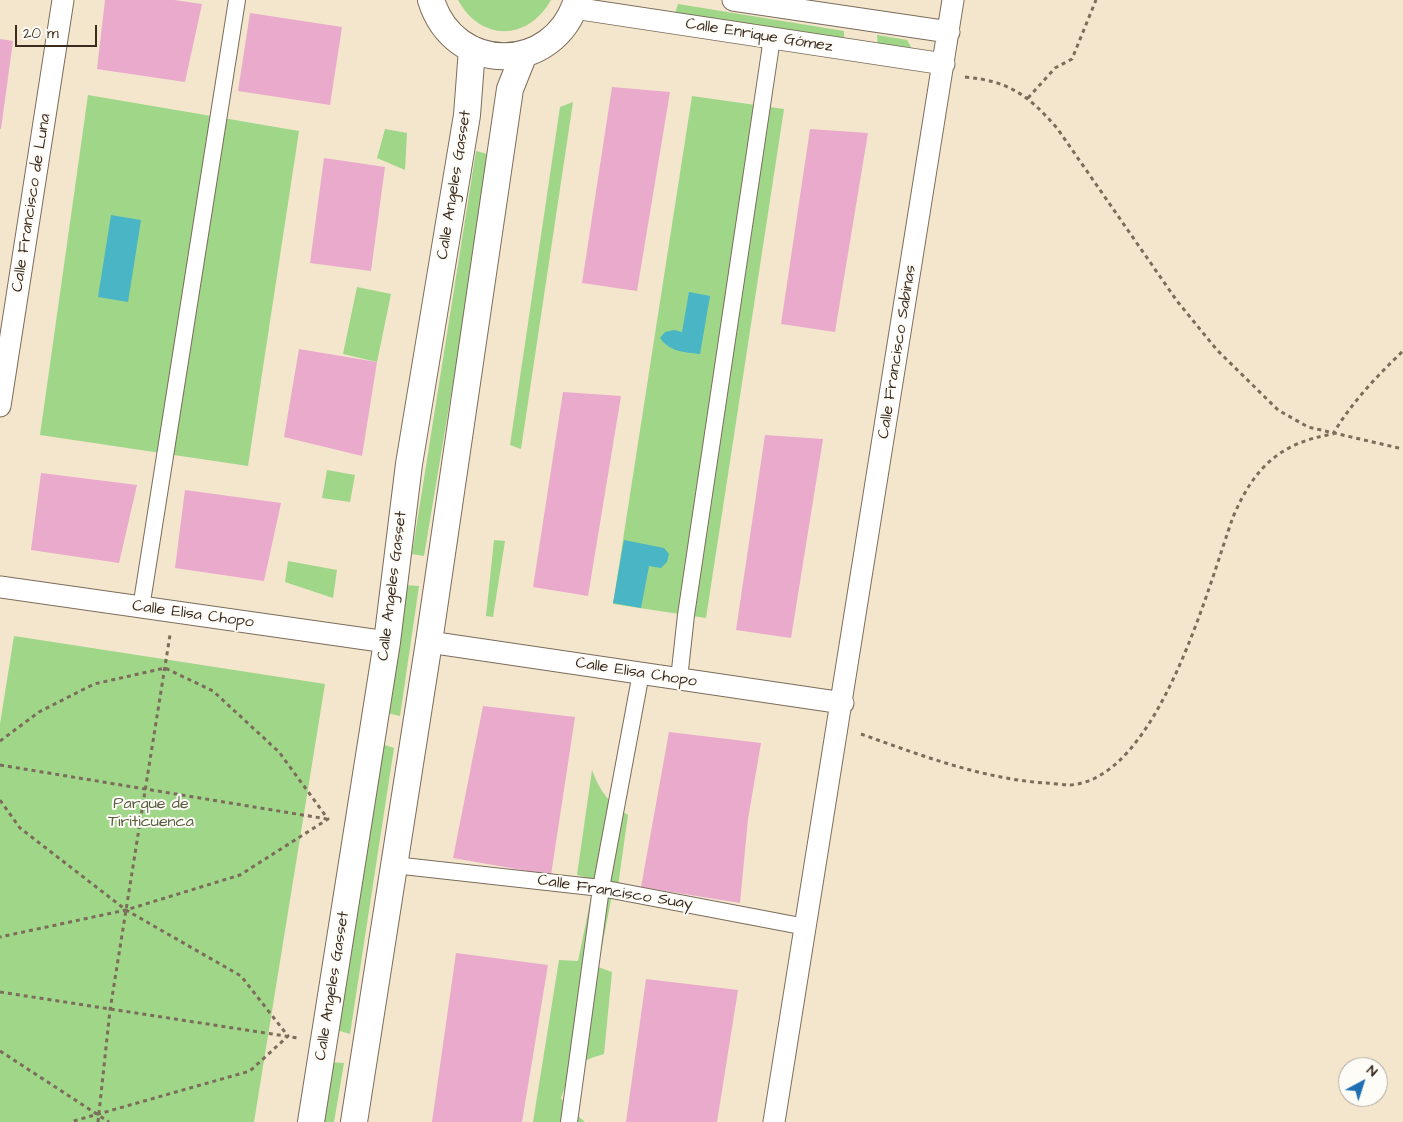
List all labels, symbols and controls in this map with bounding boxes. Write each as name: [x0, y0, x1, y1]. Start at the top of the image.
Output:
scale bar: [18, 15, 100, 47]
street label: Calle Enrique Gómez: [684, 15, 834, 57]
text: 20 m: [23, 23, 59, 44]
street label: Calle Angeles Gasset: [434, 109, 476, 261]
street label: Calle Francisco de Luna: [8, 112, 56, 294]
street label: Calle Francisco Sabinas: [875, 264, 921, 440]
street label: Calle Angeles Gasset: [374, 510, 412, 662]
street label: Calle Elisa Chopo: [131, 597, 255, 633]
street label: Calle Elisa Chopo: [574, 654, 698, 692]
park label: Parque de Tiriticuenca: [108, 795, 194, 833]
street label: Calle Francisco Suay: [536, 871, 694, 915]
street label: Calle Angeles Gasset: [312, 910, 354, 1062]
north arrow: [1338, 1057, 1388, 1107]
text: N: [1362, 1061, 1382, 1082]

